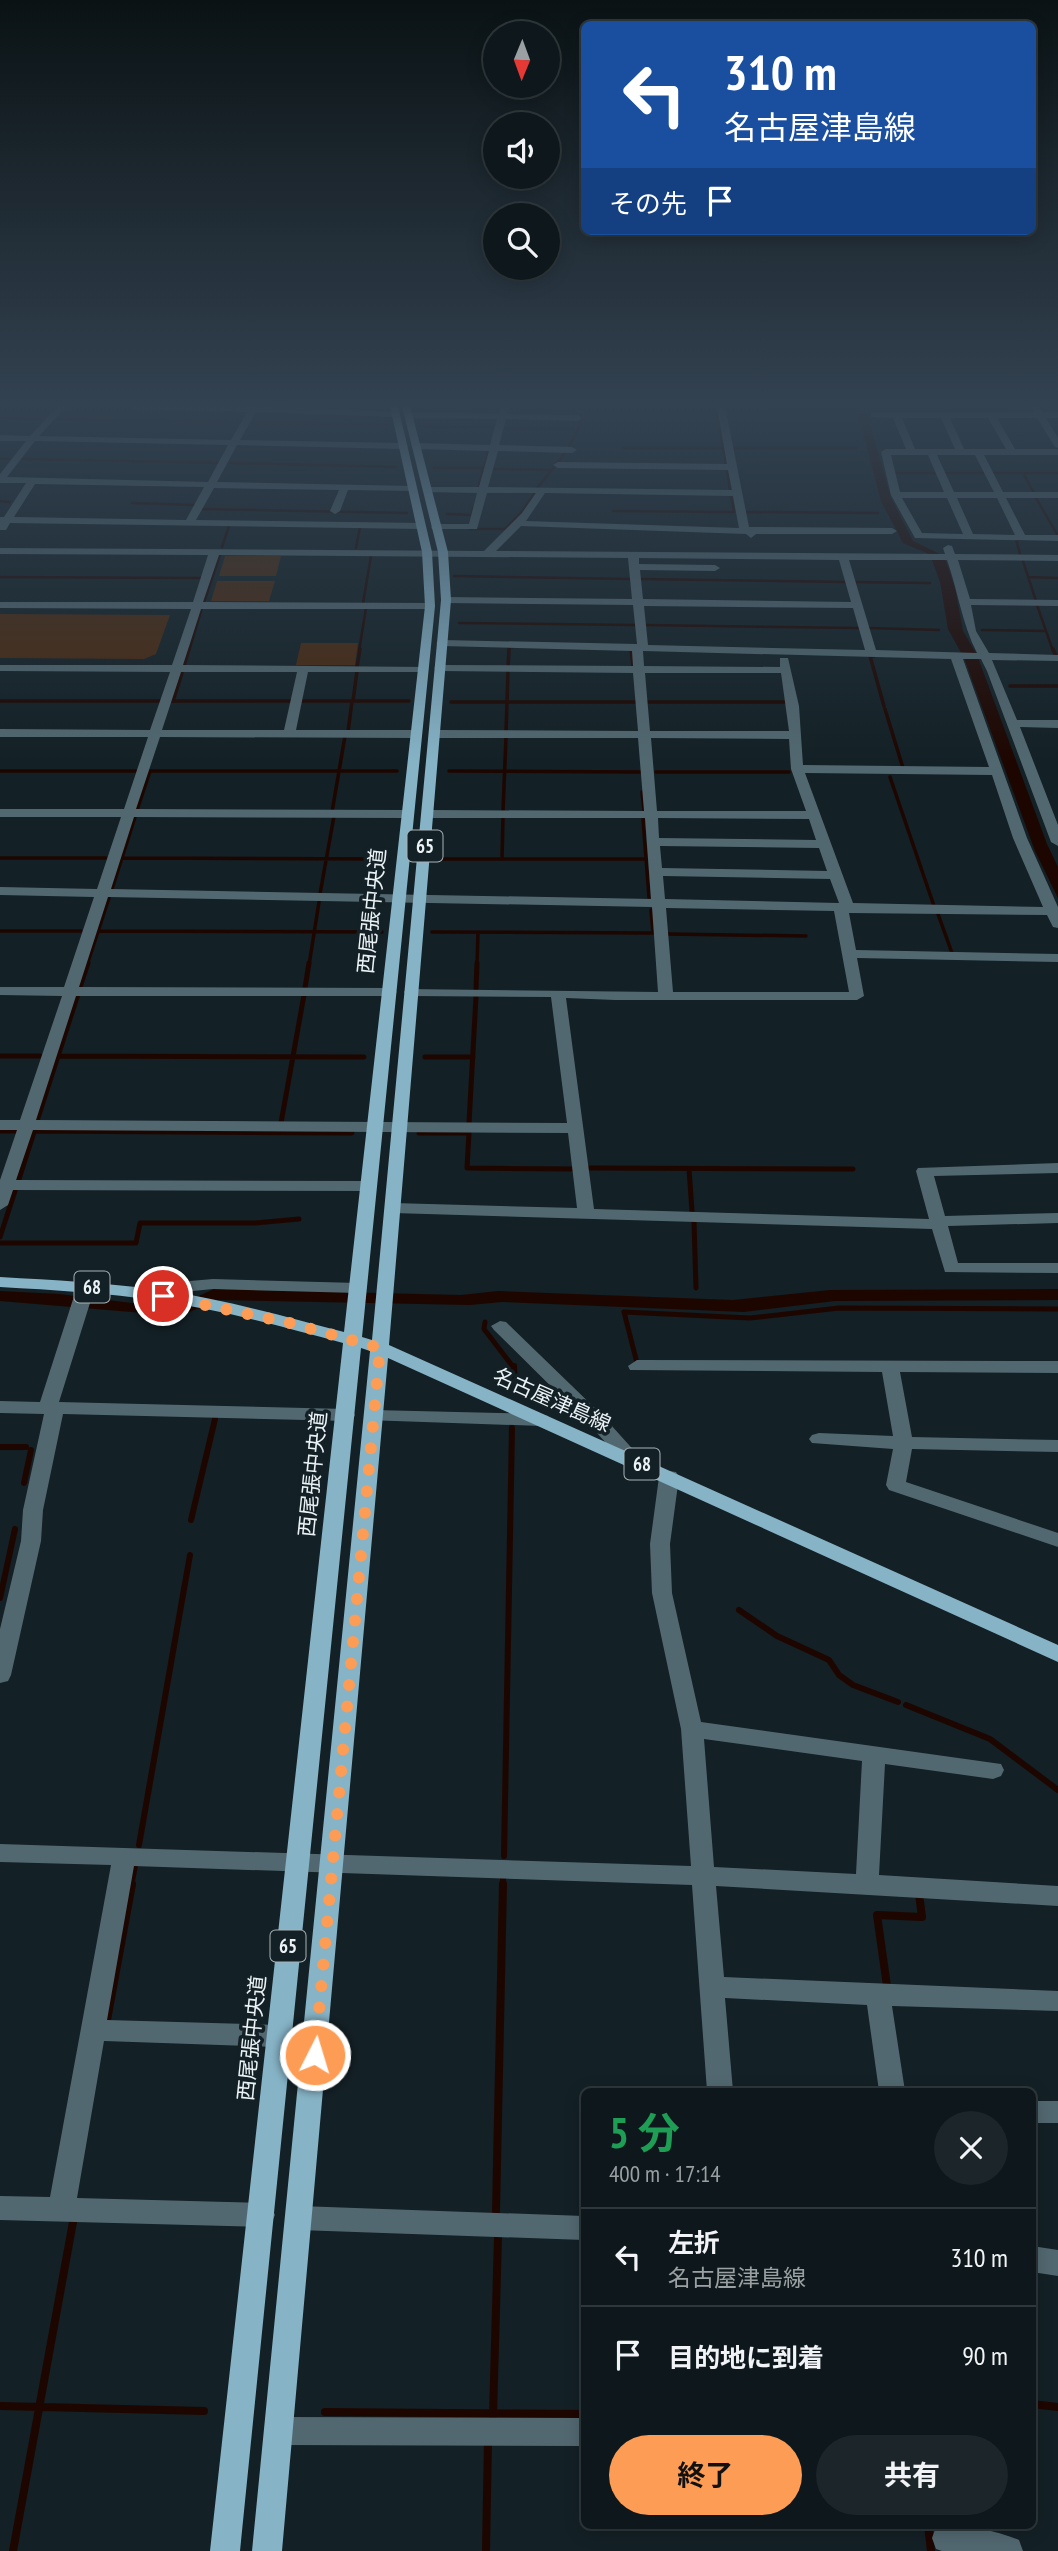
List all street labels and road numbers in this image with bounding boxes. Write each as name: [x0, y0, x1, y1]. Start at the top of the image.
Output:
road number: 65: [408, 831, 442, 862]
street label: 西尾張中央道: [351, 847, 392, 975]
road number: 68: [74, 1272, 110, 1302]
street label: 名古屋津島線: [489, 1362, 615, 1438]
street label: 西尾張中央道: [292, 1410, 333, 1538]
road number: 68: [624, 1448, 660, 1480]
road number: 65: [270, 1930, 306, 1962]
street label: 西尾張中央道: [231, 1974, 272, 2102]

